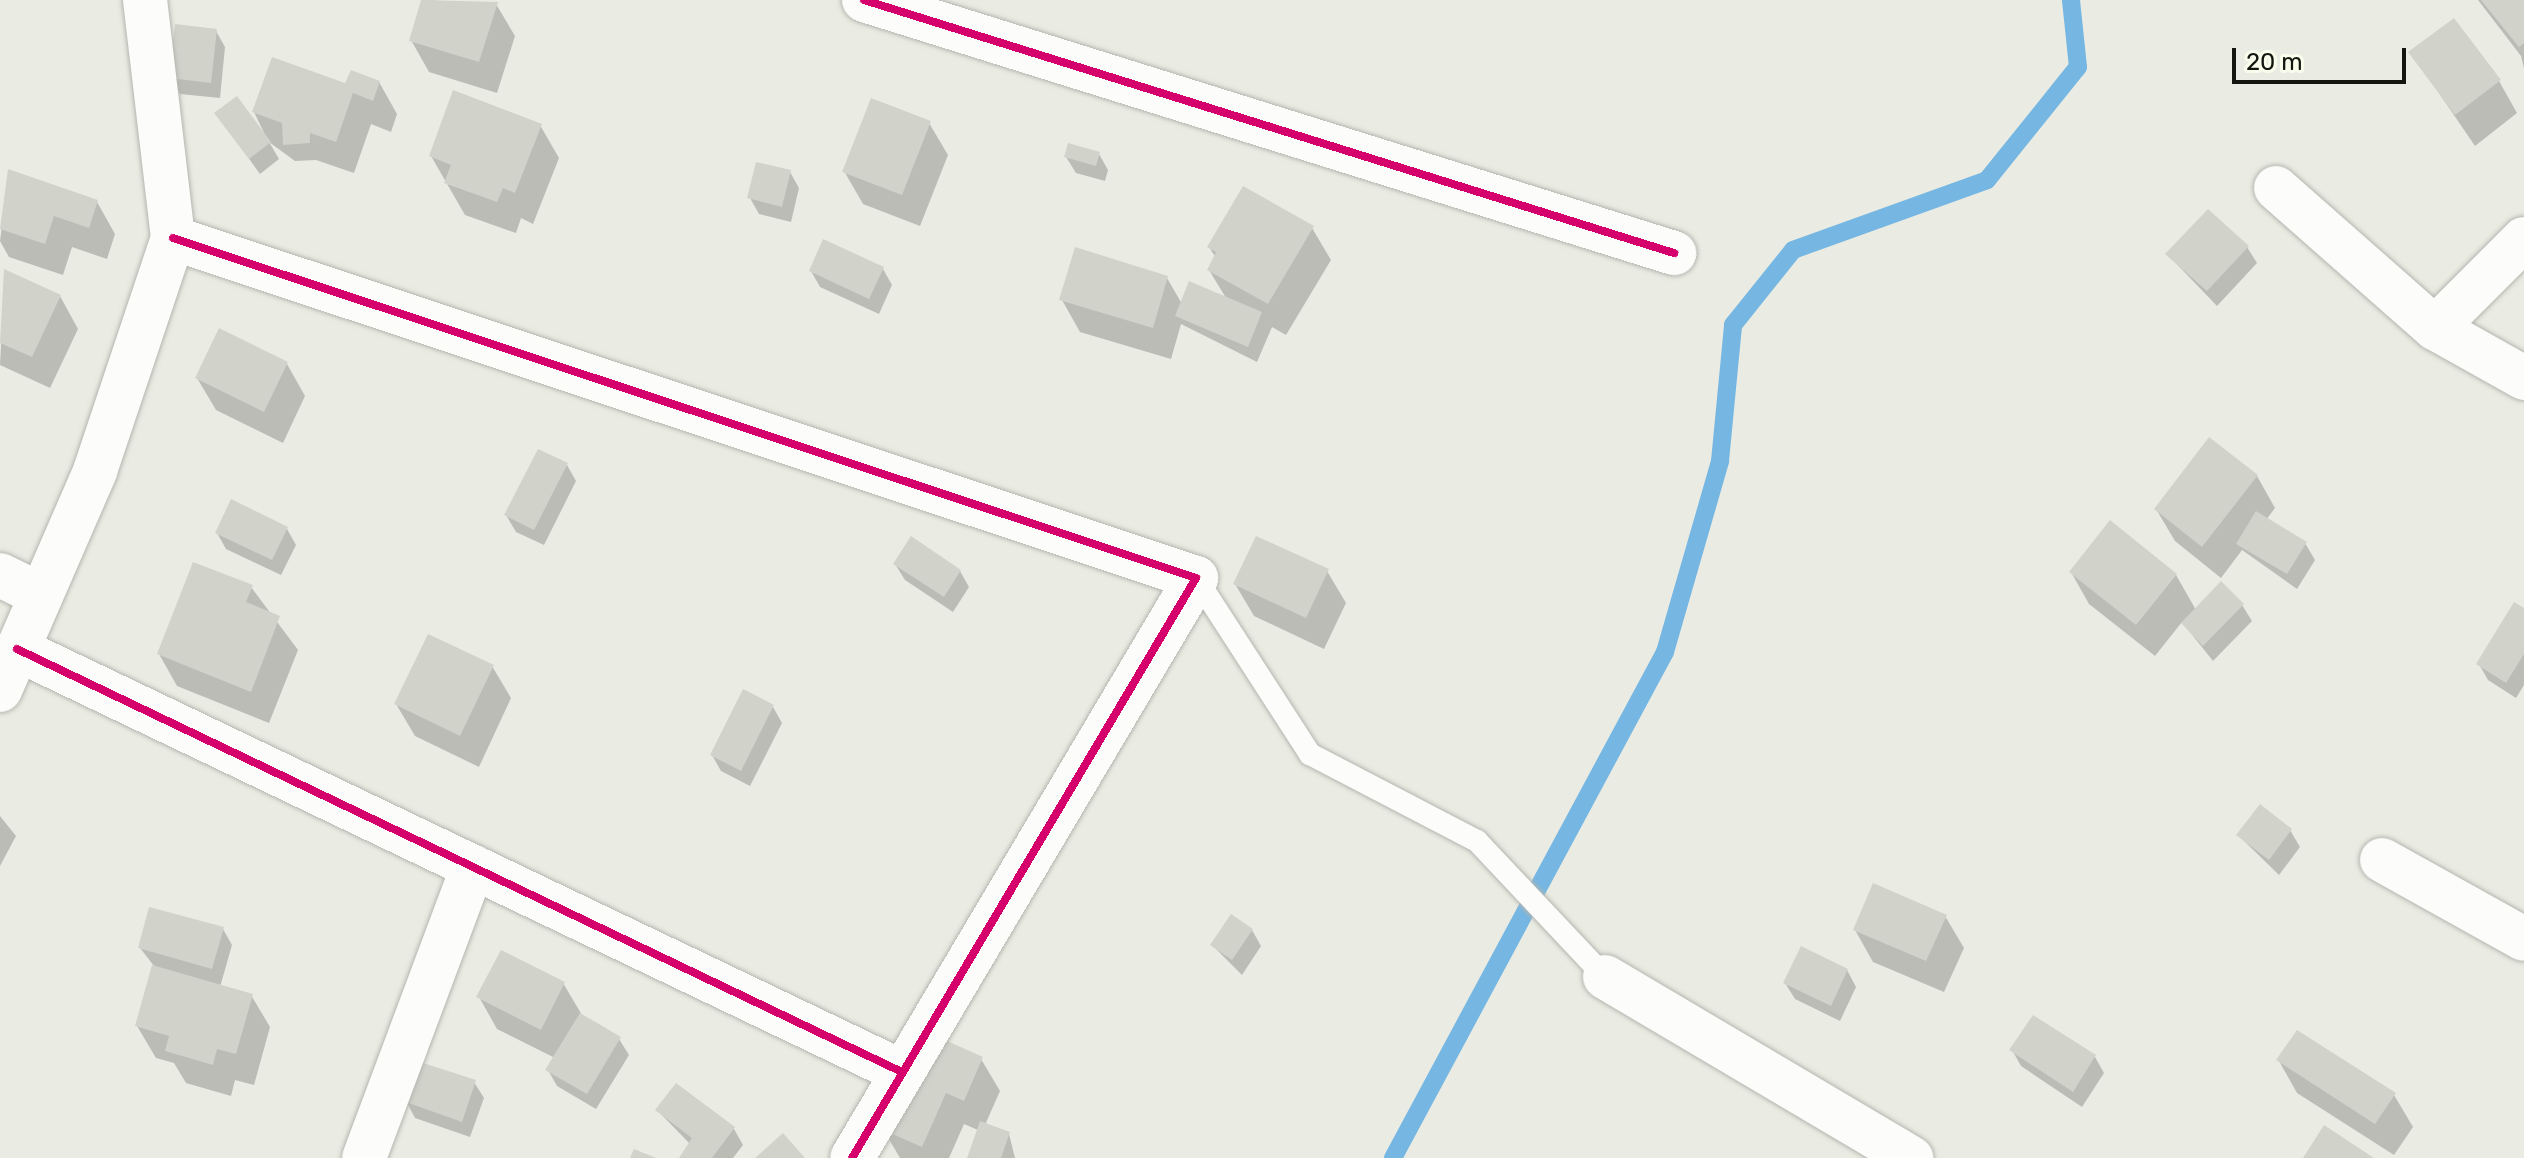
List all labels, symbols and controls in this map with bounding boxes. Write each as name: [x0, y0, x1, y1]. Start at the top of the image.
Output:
scale bar: [2236, 32, 2410, 82]
text: 20 m: [2246, 48, 2303, 76]

